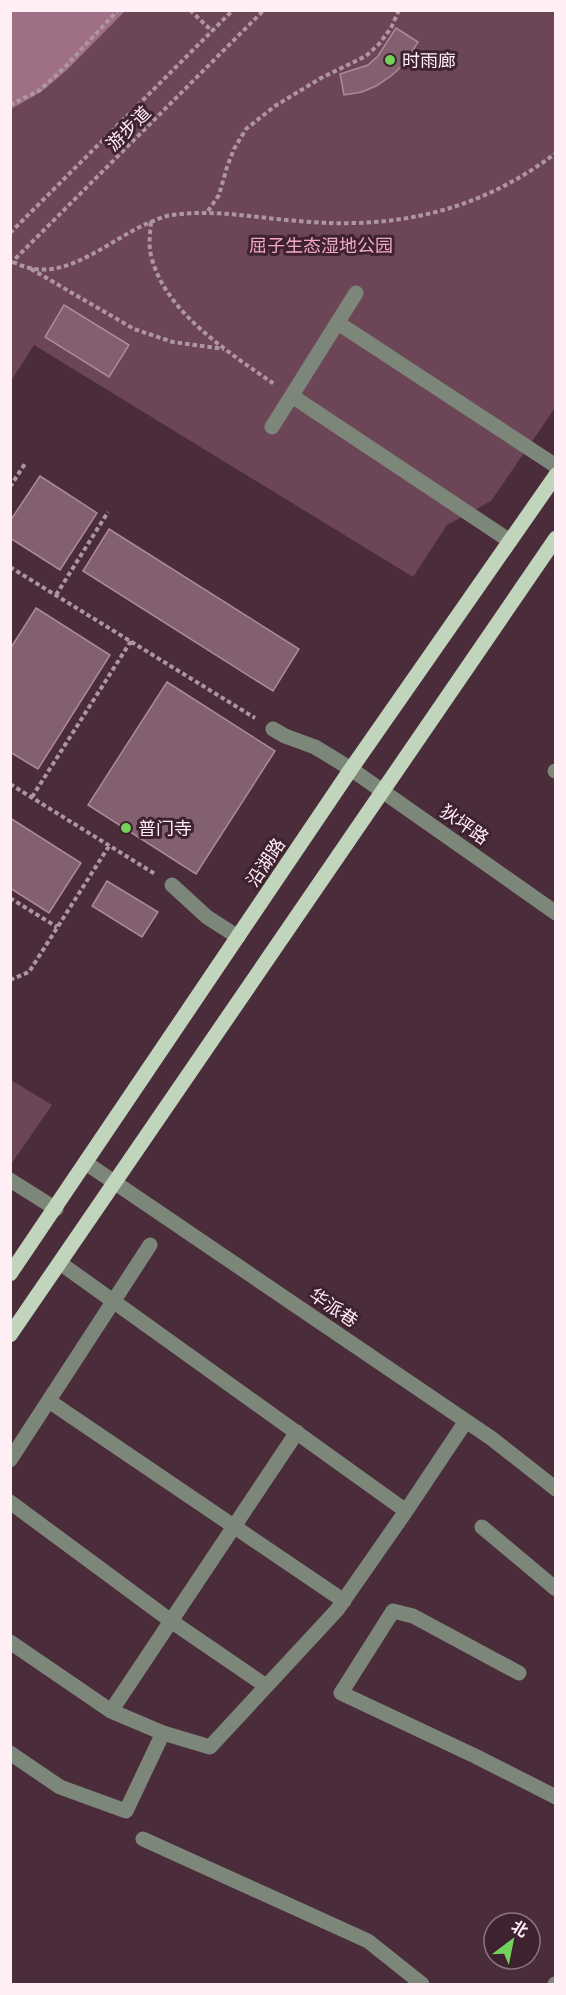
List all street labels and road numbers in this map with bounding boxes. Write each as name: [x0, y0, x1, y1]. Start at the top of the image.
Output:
street label: 游步道: [102, 102, 154, 154]
street label: 狄坪路: [437, 800, 493, 848]
street label: 沿湖路: [242, 834, 288, 890]
street label: 华派巷: [306, 1284, 362, 1330]

